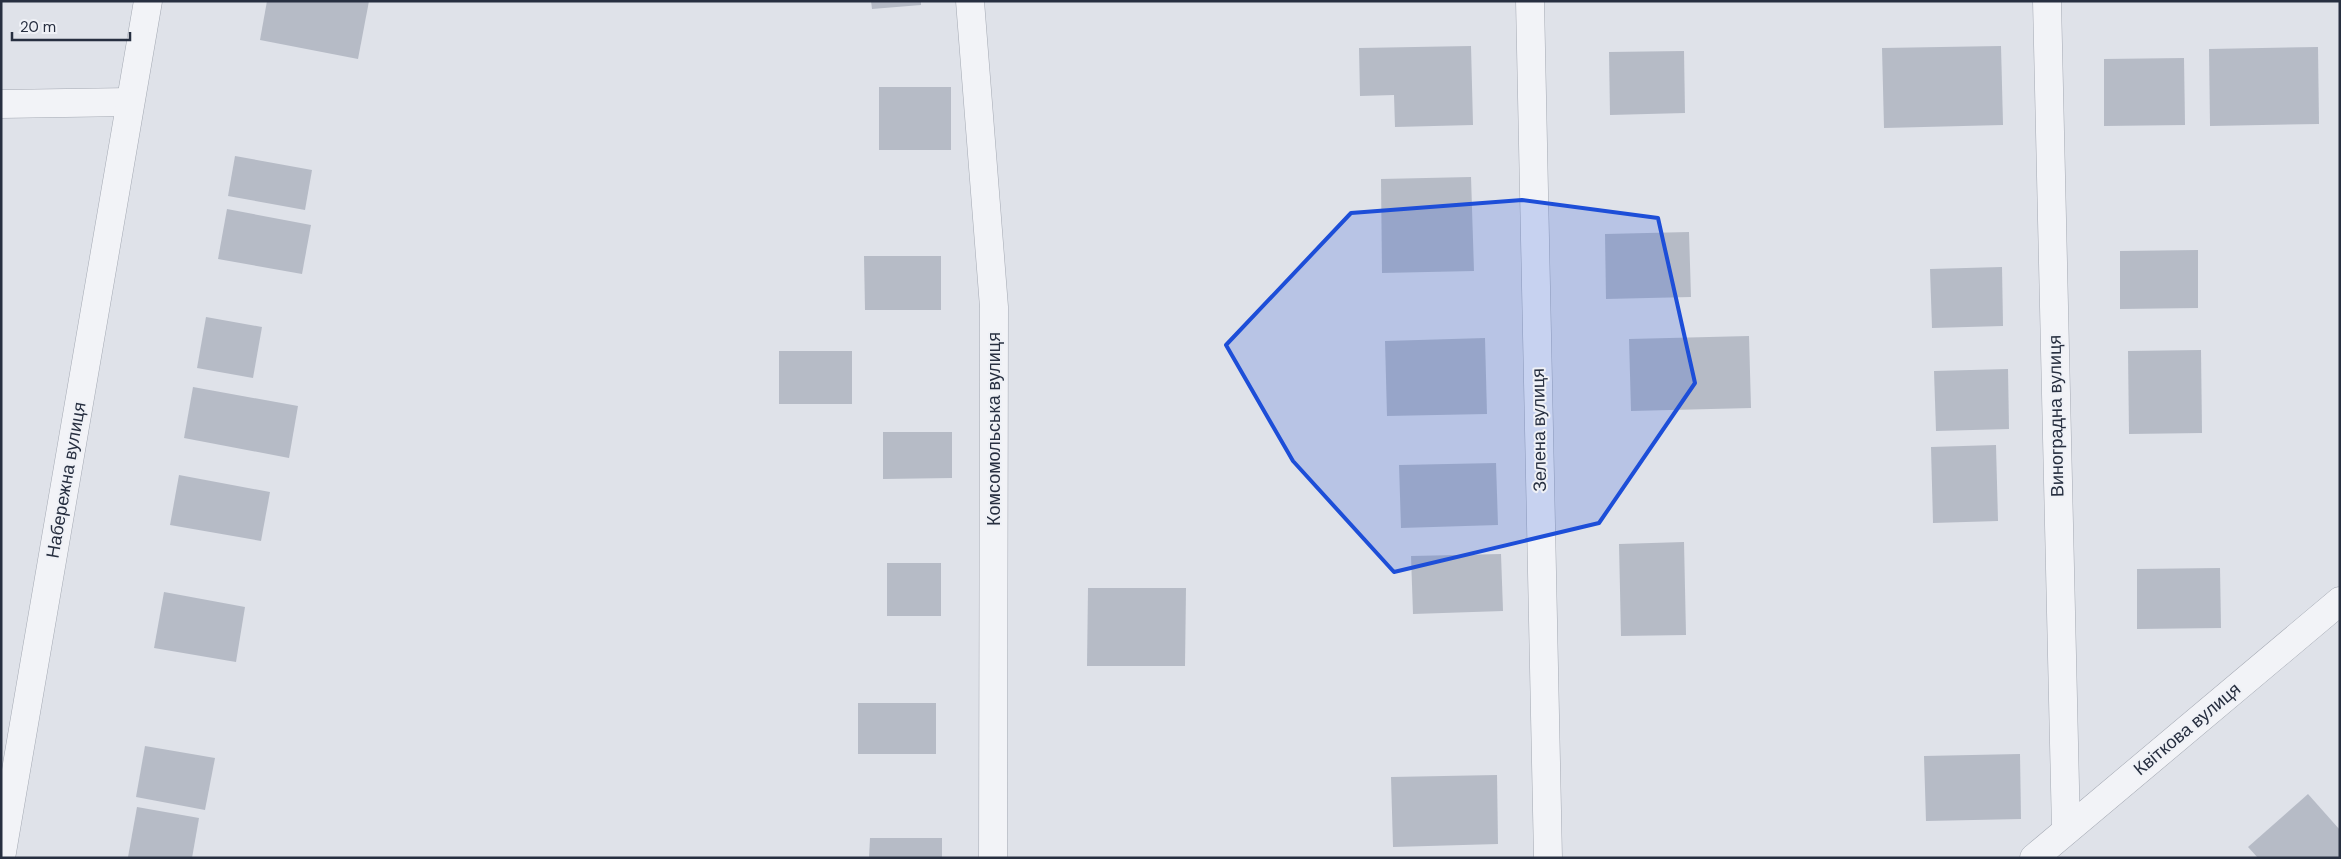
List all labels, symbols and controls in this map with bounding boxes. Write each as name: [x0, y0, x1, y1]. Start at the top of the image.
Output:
scale bar: [12, 10, 130, 42]
text: 20 m: [20, 17, 56, 37]
street label: Комсомольська вулиця: [982, 332, 1006, 526]
street label: Виноградна вулиця: [2043, 335, 2069, 497]
street label: Зелена вулиця: [1526, 368, 1552, 492]
street label: Набережна вулиця: [40, 400, 92, 560]
street label: Квіткова вулиця: [2128, 677, 2246, 781]

